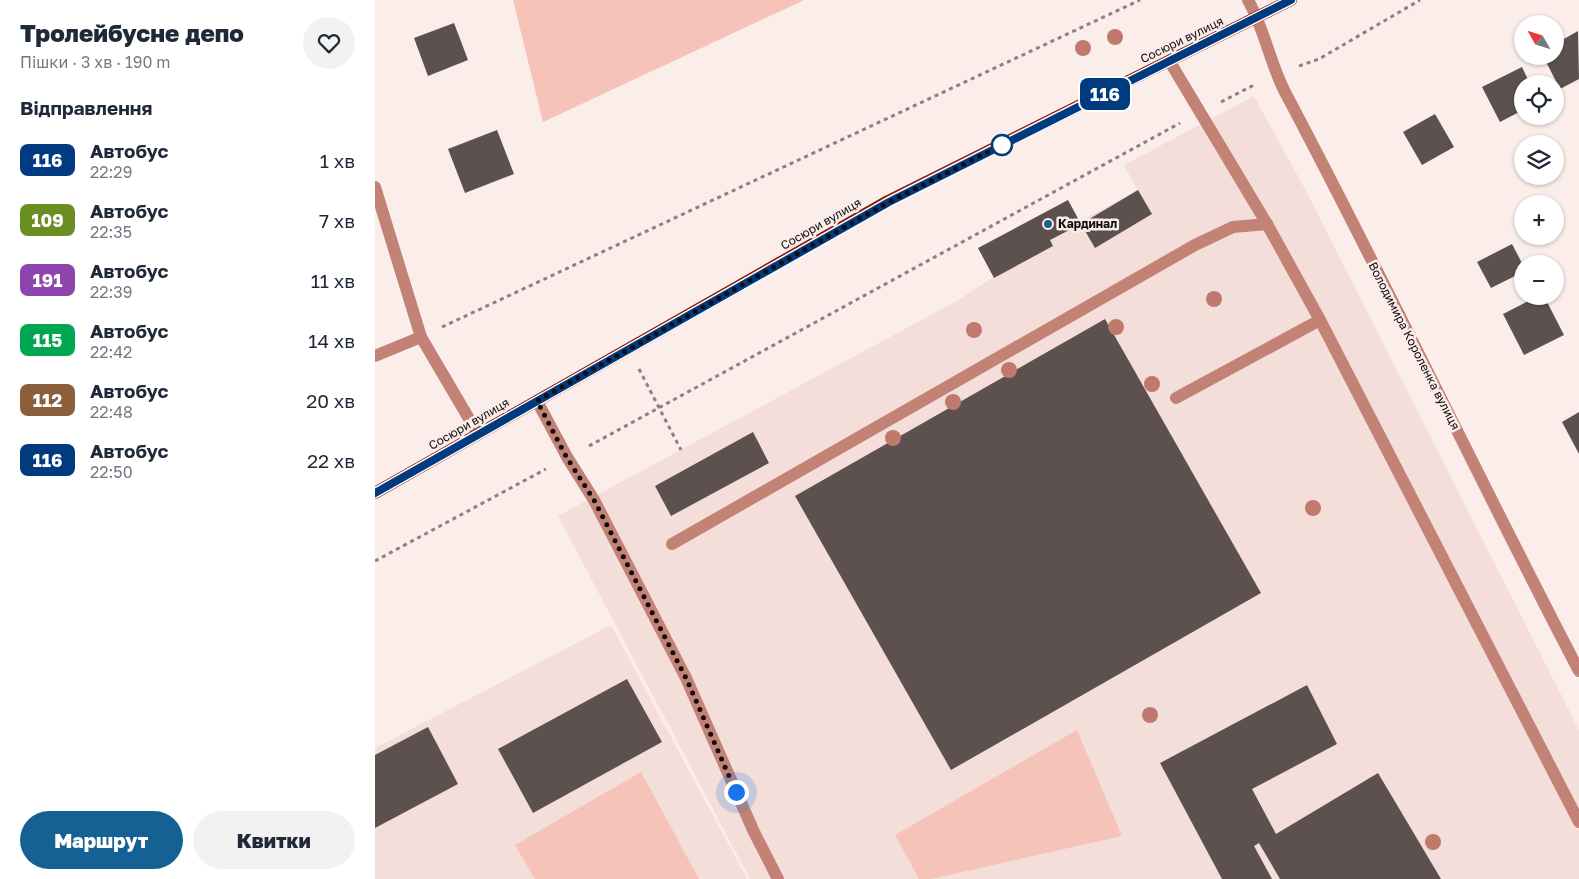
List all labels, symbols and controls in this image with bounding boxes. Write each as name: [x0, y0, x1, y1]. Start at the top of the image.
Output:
street label: Сосюри вулиця: [1138, 13, 1226, 66]
north arrow: [1514, 15, 1564, 65]
map controls: [1514, 15, 1564, 305]
button: heart: [303, 17, 355, 69]
text: Тролейбусне депо: [20, 18, 244, 47]
text: Пішки · 3 хв · 190 m: [20, 52, 171, 72]
button: locate: [1514, 75, 1564, 125]
line badge: 116: [1076, 78, 1134, 110]
text: 116: [1090, 83, 1120, 105]
text: Відправлення: [20, 96, 152, 119]
unlabelled marker: [991, 134, 1013, 156]
button: layers: [1514, 135, 1564, 185]
text: Автобус: [90, 139, 168, 162]
text: 116: [33, 149, 62, 171]
text: 1 хв: [320, 149, 355, 172]
text: 22:29: [90, 162, 132, 182]
street label: Сосюри вулиця: [778, 194, 864, 253]
button: +: [1514, 195, 1564, 245]
text: Автобус: [90, 199, 168, 222]
text: 109: [31, 209, 64, 231]
text: 7 хв: [319, 209, 355, 232]
place label: Кардинал: [1058, 216, 1117, 231]
marker: Кардинал: [1042, 218, 1054, 230]
text: 22:35: [90, 222, 132, 242]
button: −: [1514, 255, 1564, 305]
text: Автобус: [90, 259, 168, 282]
street label: Володимира Короленка вулиця: [1365, 259, 1463, 432]
text: 191: [33, 269, 62, 291]
text: 11 хв: [311, 269, 355, 292]
text: 22:39: [90, 282, 132, 302]
text: Автобус: [90, 319, 168, 342]
text: 115: [33, 329, 62, 351]
text: 14 хв: [308, 329, 355, 352]
text: 22:42: [90, 342, 132, 362]
text: Автобус: [90, 379, 168, 402]
text: 112: [33, 389, 62, 411]
text: 20 хв: [306, 389, 355, 412]
street label: Сосюри вулиця: [426, 394, 512, 453]
text: 22:48: [90, 402, 133, 422]
text: Автобус: [90, 439, 168, 462]
text: 116: [33, 449, 62, 471]
text: 22 хв: [307, 449, 355, 472]
text: 22:50: [90, 462, 133, 482]
your location: [724, 780, 749, 805]
button: Маршрут: [20, 811, 183, 869]
button: Квитки: [193, 811, 355, 869]

